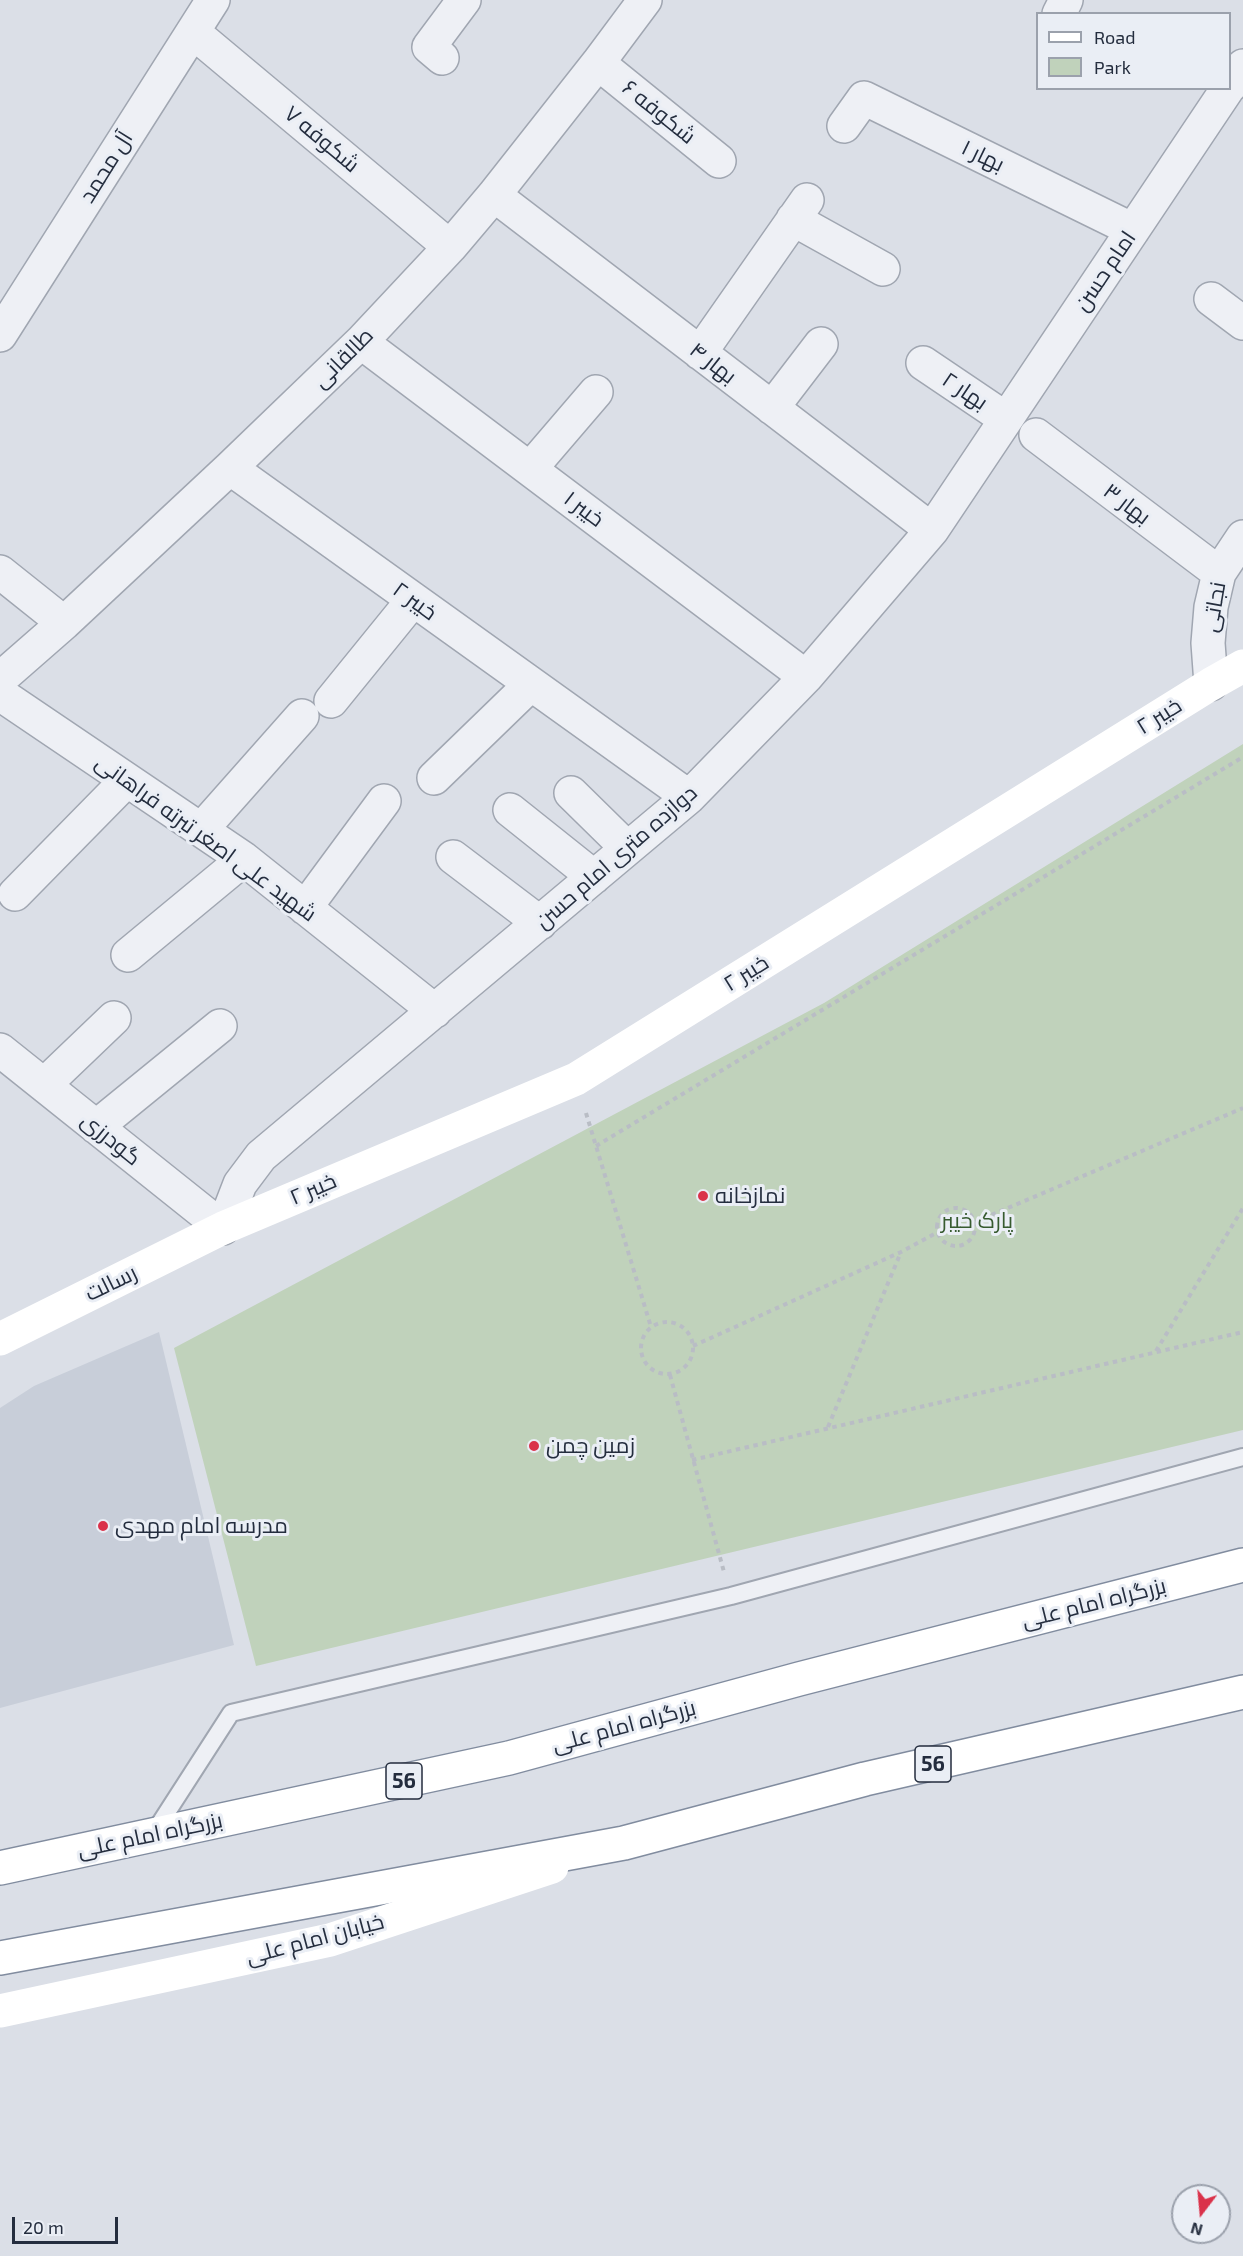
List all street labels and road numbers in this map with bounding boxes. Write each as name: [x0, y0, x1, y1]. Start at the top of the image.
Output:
street label: شکوفه ۶: [617, 74, 701, 150]
street label: شکوفه ۷: [279, 100, 365, 178]
street label: آل محمد: [74, 126, 138, 208]
street label: بهار ۱: [957, 134, 1009, 178]
street label: امام حسن: [1069, 226, 1141, 316]
street label: طالقانی: [307, 322, 379, 394]
street label: بهار ۴: [684, 337, 742, 389]
street label: بهار ۲: [937, 366, 993, 416]
street label: بهار ۳: [1098, 478, 1156, 530]
street label: خیبر ۱: [559, 485, 609, 533]
street label: خیبر ۲: [388, 576, 442, 626]
street label: نجاتی: [1197, 580, 1231, 634]
street label: خیبر ۲: [1132, 692, 1186, 740]
street label: شهید علی اصغر تبرته فراهانی: [90, 749, 322, 927]
street label: دوازده متری امام حسن: [530, 780, 702, 934]
street label: خیبر ۲: [719, 949, 773, 997]
street label: گودرزی: [76, 1107, 146, 1171]
street label: خیبر ۲: [286, 1167, 340, 1211]
street label: رسالت: [81, 1259, 141, 1307]
street label: بزرگراه امام علی: [1019, 1572, 1169, 1634]
street label: بزرگراه امام علی: [549, 1694, 699, 1758]
road number: 56: [915, 1746, 951, 1782]
road number: 56: [386, 1763, 422, 1799]
street label: بزرگراه امام علی: [75, 1807, 225, 1863]
street label: خیابان امام علی: [243, 1908, 387, 1970]

